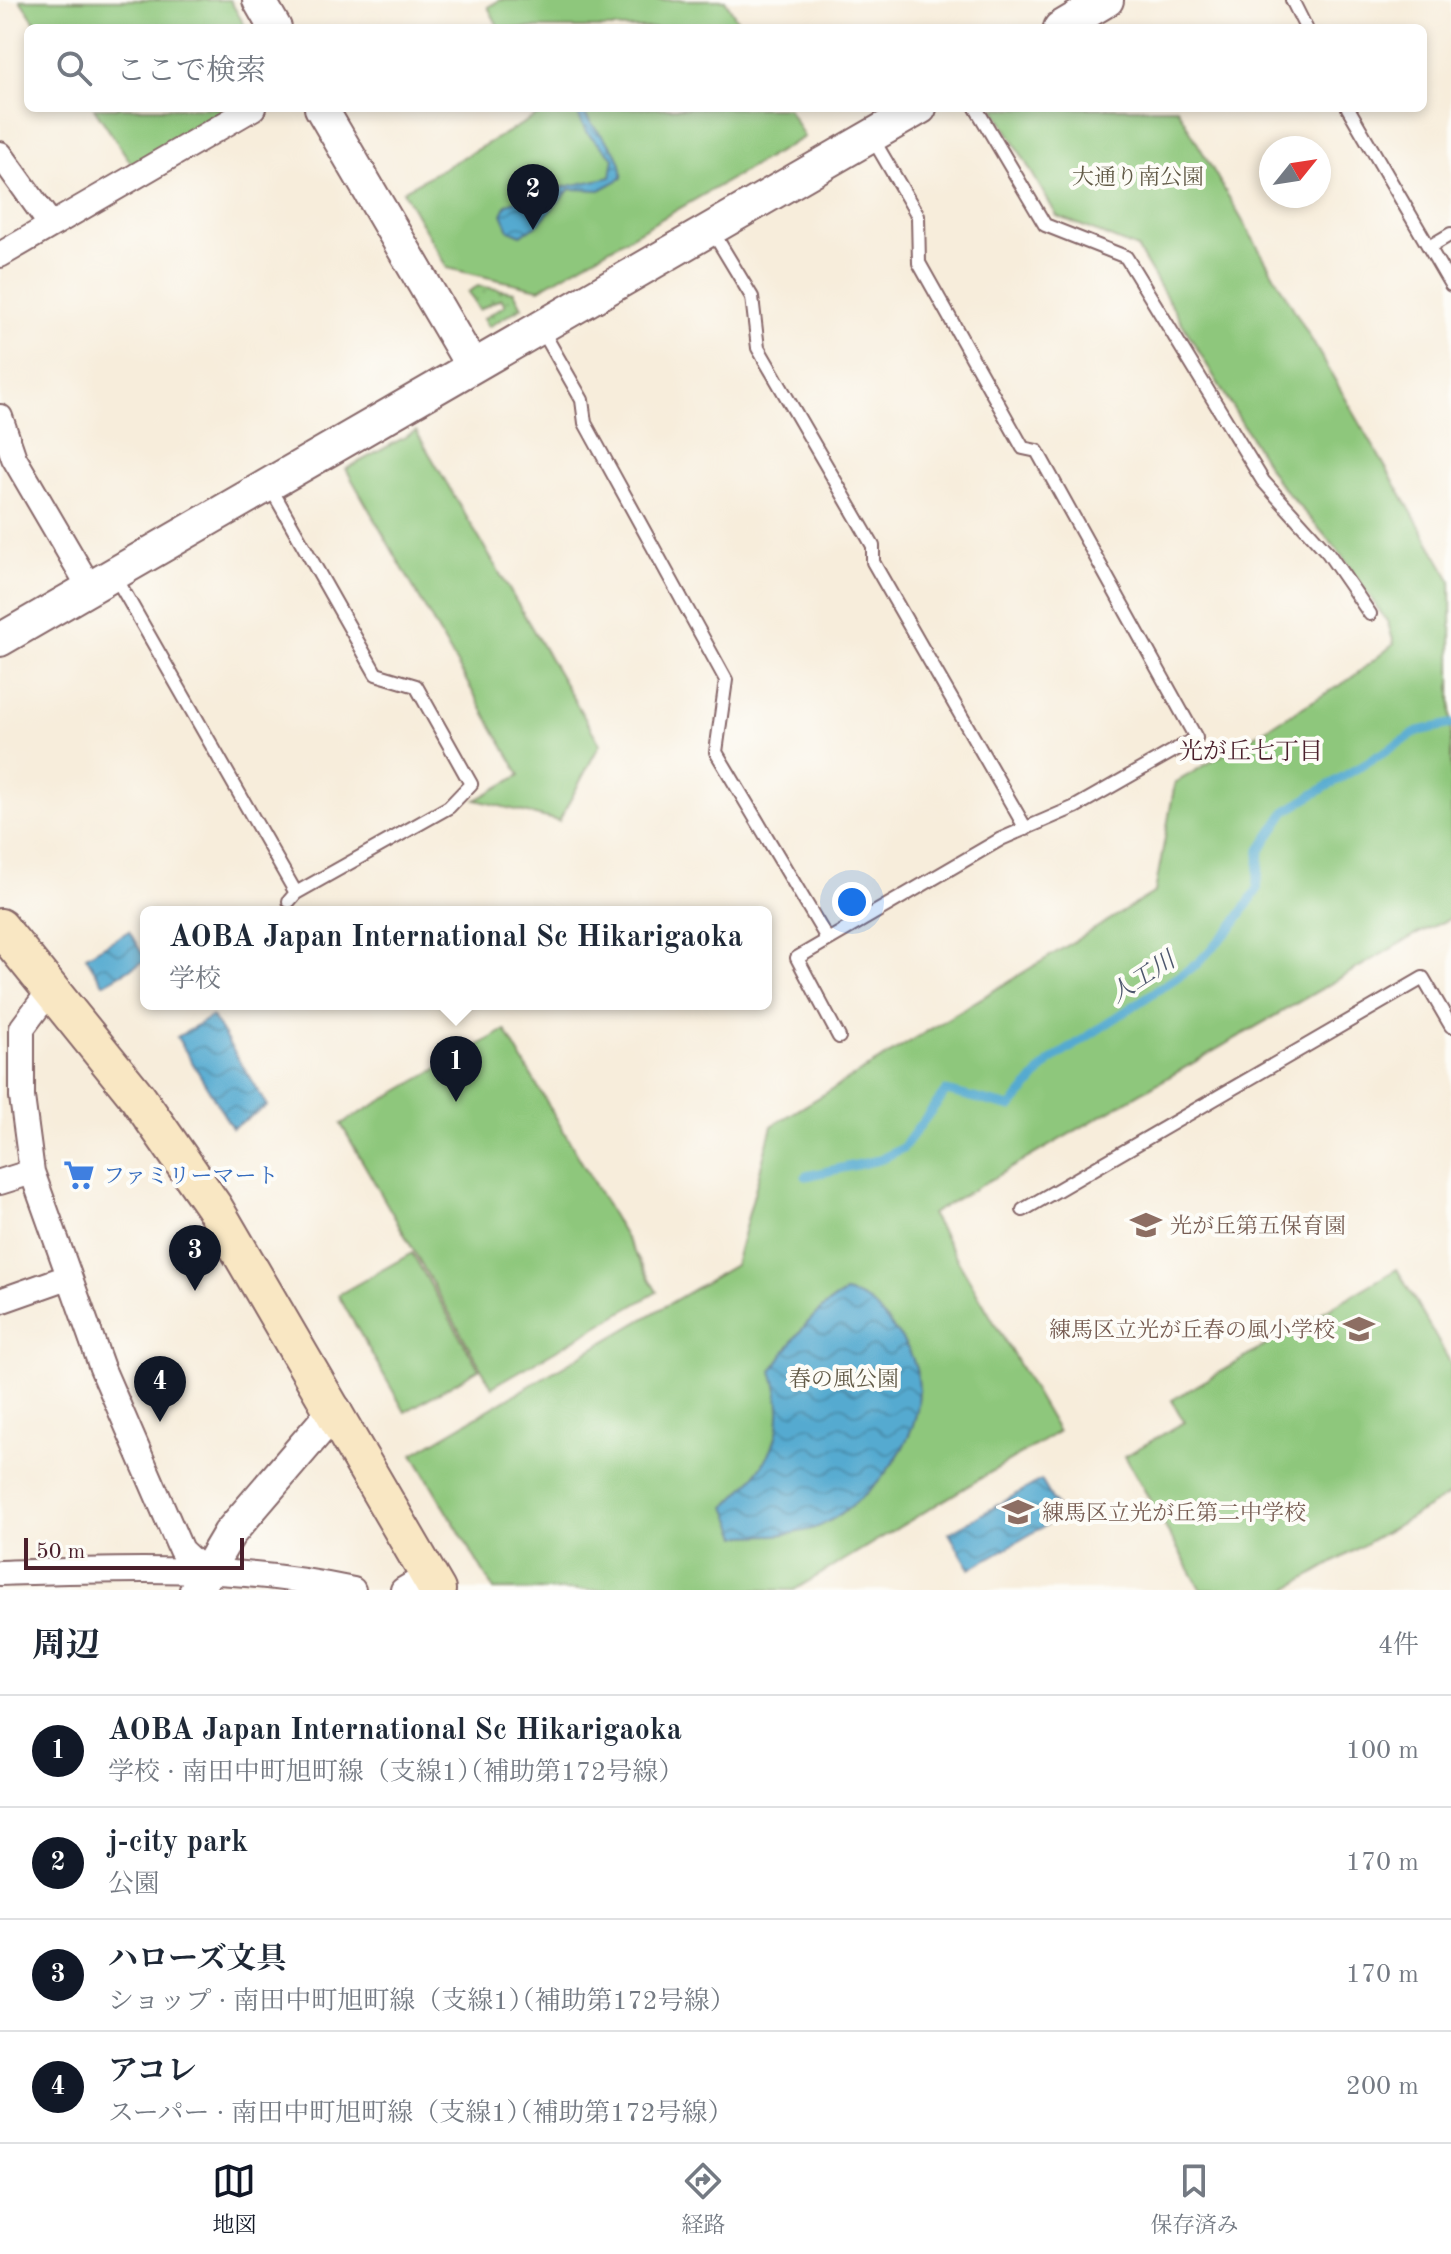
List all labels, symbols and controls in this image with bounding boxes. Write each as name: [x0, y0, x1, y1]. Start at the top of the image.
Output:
search box: [24, 24, 1427, 112]
icon: search: [52, 46, 96, 90]
text: ここで検索: [116, 57, 266, 87]
north arrow: [1259, 136, 1331, 208]
pin: 2: [507, 164, 559, 230]
park label: 大通り南公園: [1072, 165, 1204, 189]
district label: 光が丘七丁目: [1179, 738, 1323, 765]
your location: [832, 882, 872, 922]
popup: [140, 906, 772, 1010]
text: AOBA Japan International Sc Hikarigaoka: [169, 923, 743, 953]
water label: 人工川: [1105, 946, 1182, 1008]
text: 学校: [169, 967, 221, 993]
pin: 1: [430, 1036, 482, 1102]
supermarket icon: ファミリーマート: [62, 1158, 96, 1192]
place label: ファミリーマート: [103, 1166, 279, 1188]
school or university icon: 光が丘第五保育園: [1129, 1208, 1163, 1242]
place label: 光が丘第五保育園: [1170, 1214, 1346, 1238]
pin: 3: [169, 1225, 221, 1291]
school or university icon: 練馬区立光が丘春の風小学校: [1342, 1312, 1376, 1346]
place label: 練馬区立光が丘春の風小学校: [1049, 1318, 1335, 1342]
pin: 4: [134, 1356, 186, 1422]
park label: 春の風公園: [789, 1367, 899, 1391]
school or university icon: 練馬区立光が丘第二中学校: [1001, 1495, 1035, 1529]
place label: 練馬区立光が丘第二中学校: [1042, 1501, 1306, 1525]
scale bar: [24, 1534, 244, 1570]
text: 50 m: [36, 1541, 85, 1563]
text: 周辺: [32, 1630, 100, 1664]
text: 4件: [1378, 1633, 1419, 1659]
text: AOBA Japan International Sc Hikarigaoka: [108, 1716, 682, 1746]
text: 1: [50, 1738, 66, 1764]
text: 100 m: [1346, 1738, 1419, 1764]
text: 学校 · 南田中町旭町線（支線1）（補助第172号線）: [108, 1760, 684, 1786]
text: j-city park: [108, 1828, 248, 1858]
text: 2: [50, 1850, 66, 1876]
text: 170 m: [1346, 1850, 1419, 1876]
text: 公園: [108, 1872, 160, 1898]
text: ハローズ文具: [108, 1945, 287, 1975]
text: 3: [50, 1962, 66, 1988]
text: 170 m: [1346, 1962, 1419, 1988]
text: ショップ · 南田中町旭町線（支線1）（補助第172号線）: [108, 1989, 736, 2015]
text: アコレ: [108, 2057, 197, 2087]
text: 4: [50, 2074, 66, 2100]
text: 200 m: [1346, 2074, 1419, 2100]
text: スーパー · 南田中町旭町線（支線1）（補助第172号線）: [108, 2101, 734, 2127]
tab: 地図: [212, 2159, 257, 2240]
tab: 経路: [681, 2159, 726, 2240]
tab: 保存済み: [1150, 2159, 1239, 2240]

